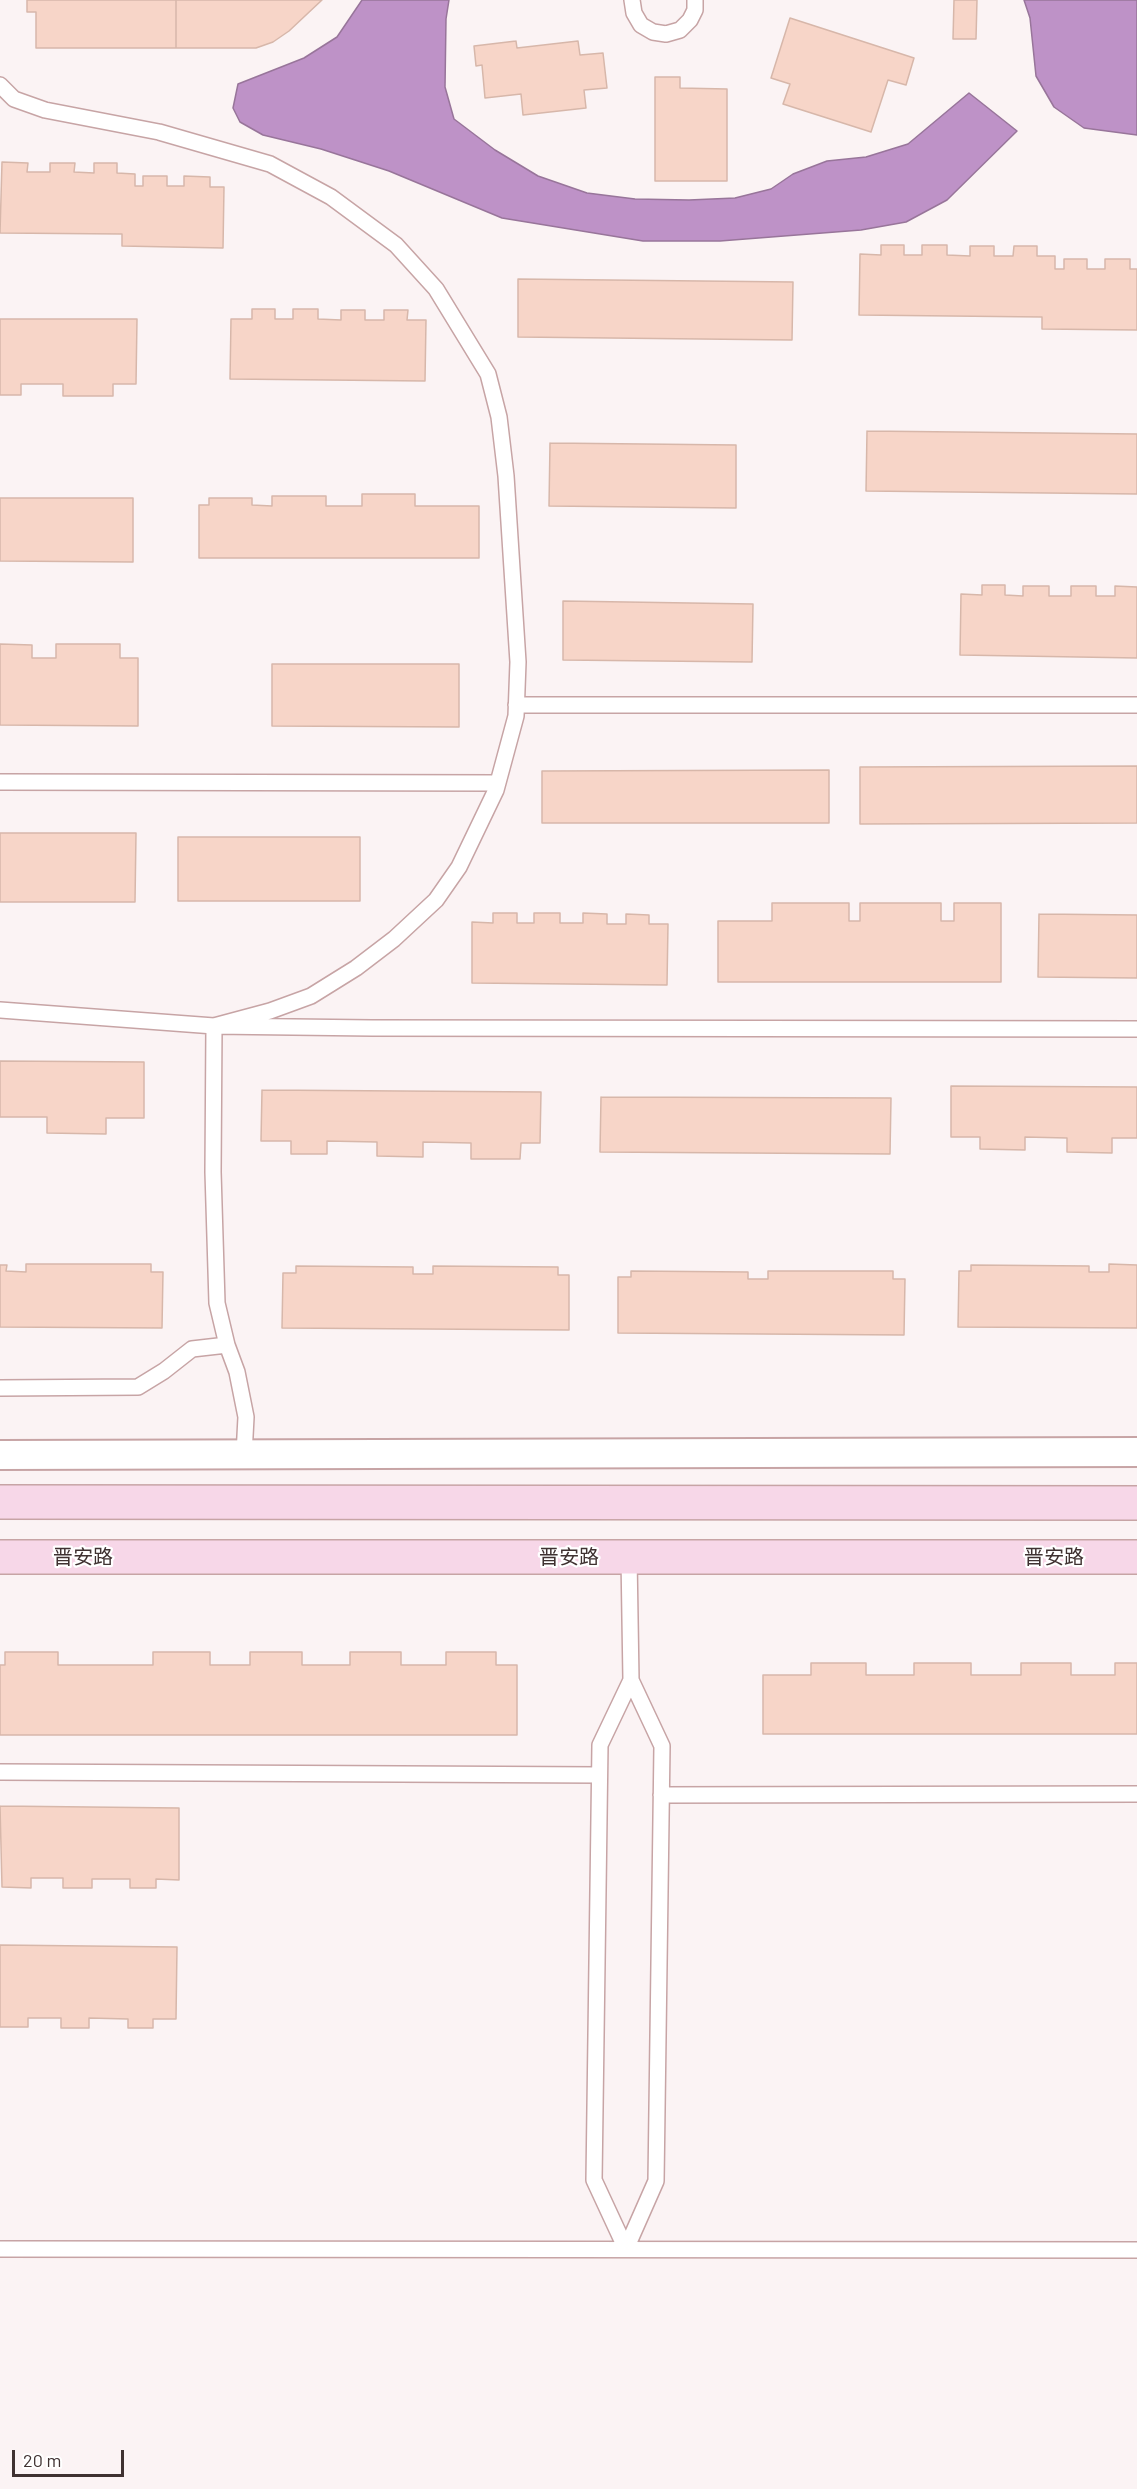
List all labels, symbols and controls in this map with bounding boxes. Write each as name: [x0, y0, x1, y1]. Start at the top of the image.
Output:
street label: 晋安路: [53, 1545, 113, 1569]
street label: 晋安路: [539, 1545, 599, 1569]
street label: 晋安路: [1024, 1545, 1084, 1569]
scale bar: [15, 2438, 128, 2476]
text: 20 m: [23, 2449, 61, 2471]

